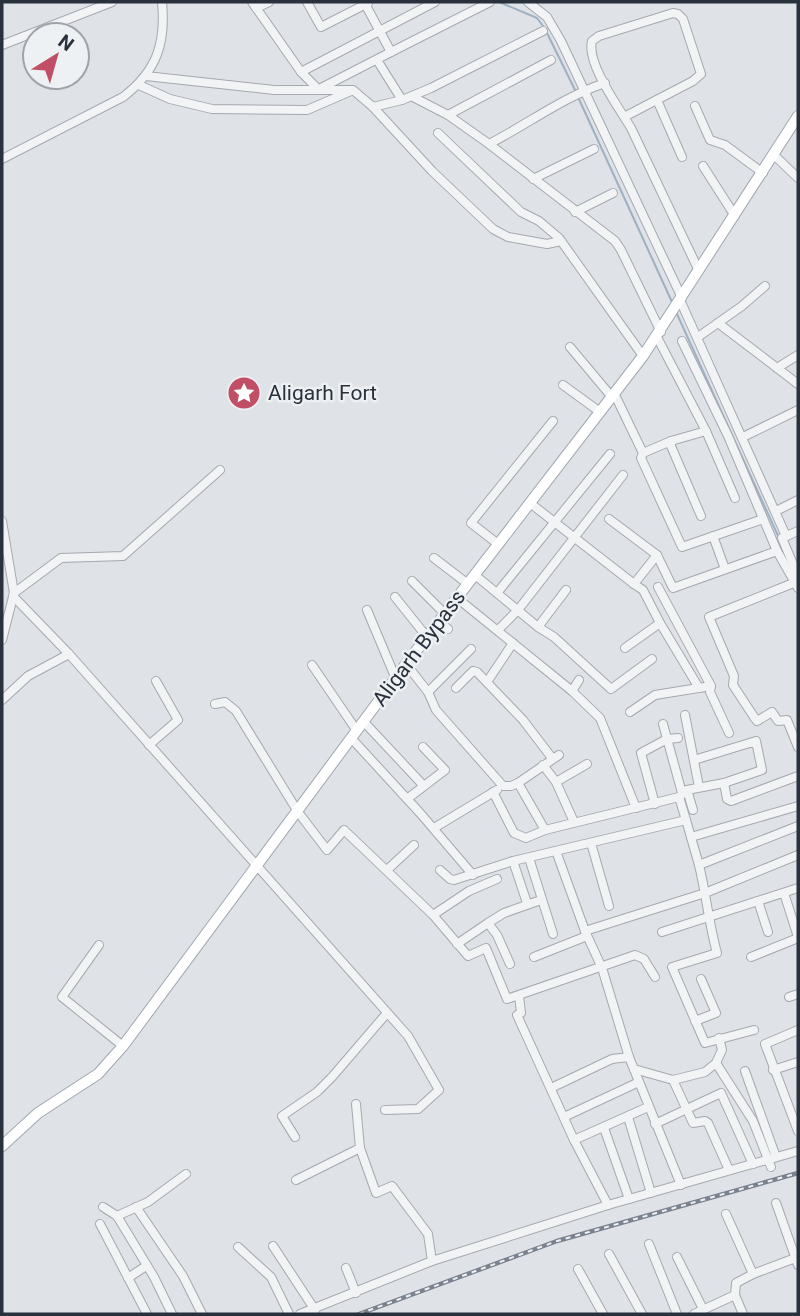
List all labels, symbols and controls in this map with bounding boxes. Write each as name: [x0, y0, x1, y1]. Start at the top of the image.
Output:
north arrow: [21, 21, 91, 91]
text: N: [54, 30, 78, 56]
place icon: Aligarh Fort: [225, 374, 263, 412]
place label: Aligarh Fort: [268, 381, 377, 405]
street label: Aligarh Bypass: [368, 585, 470, 711]

